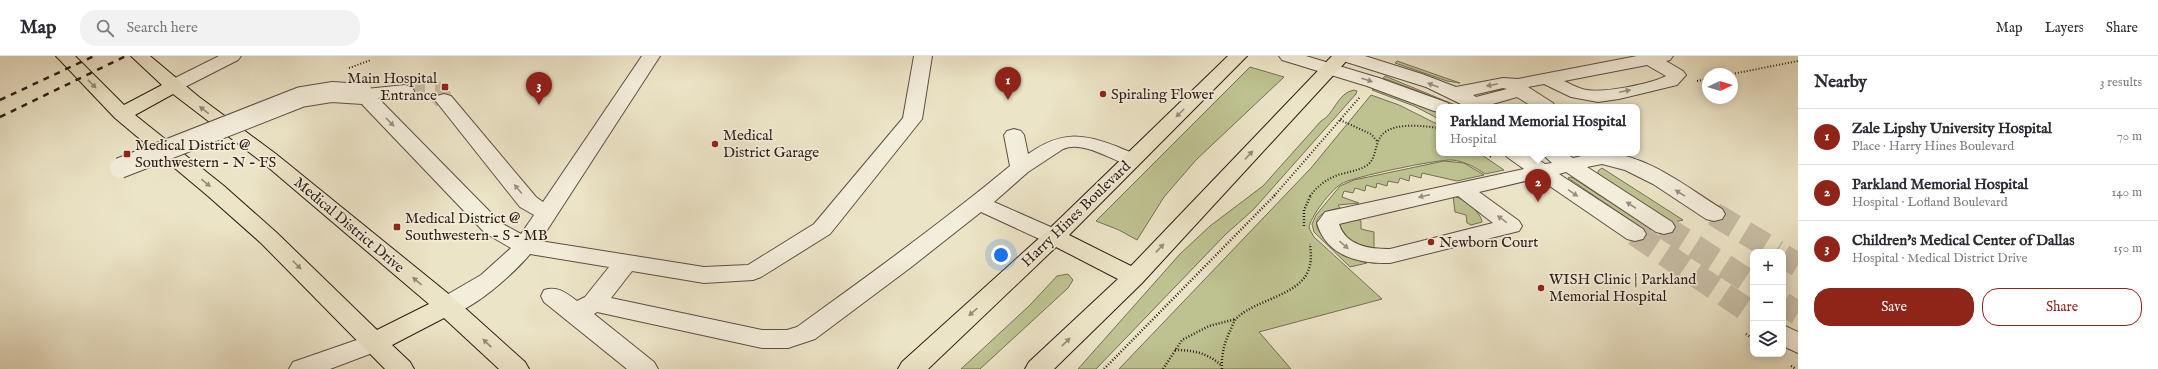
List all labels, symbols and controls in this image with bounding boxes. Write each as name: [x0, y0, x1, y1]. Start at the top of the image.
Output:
search box: [80, 10, 360, 46]
text: Map: [20, 16, 56, 40]
icon: search: [94, 17, 116, 39]
text: Search here: [126, 18, 198, 37]
text: Map: [1996, 19, 2023, 37]
text: Layers: [2045, 19, 2084, 37]
text: Share: [2106, 19, 2138, 37]
pin: 1: [995, 67, 1021, 100]
north arrow: [1702, 68, 1738, 104]
place label: Main Hospital Entrance: [347, 69, 438, 105]
pin: 3: [526, 72, 552, 105]
text: Nearby: [1814, 72, 1867, 93]
text: 3 results: [2100, 74, 2142, 91]
one-way arrow: [1361, 77, 1373, 83]
one-way arrow: [87, 79, 97, 89]
one-way arrow: [1426, 81, 1438, 87]
marker: Main Hospital Entrance: [440, 82, 450, 92]
one-way arrow: [1486, 83, 1498, 89]
place label: Spiraling Flower: [1111, 85, 1214, 104]
one-way arrow: [1619, 87, 1631, 93]
marker: Spiraling Flower: [1098, 89, 1108, 99]
popup: [1436, 104, 1640, 156]
one-way arrow: [198, 105, 209, 114]
one-way arrow: [1175, 108, 1185, 118]
text: Parkland Memorial Hospital: [1450, 112, 1626, 131]
one-way arrow: [385, 117, 395, 127]
text: Zale Lipshy University Hospital: [1852, 119, 2052, 138]
place label: Medical District Garage: [723, 126, 819, 162]
text: 1: [1825, 128, 1829, 145]
text: 70 m: [2117, 128, 2142, 145]
text: Hospital: [1450, 131, 1497, 148]
place label: Medical District @ Southwestern - N - FS: [135, 136, 276, 172]
text: Place · Harry Hines Boulevard: [1852, 138, 2014, 155]
marker: Medical District Garage: [710, 139, 720, 149]
marker: Medical District @ Southwestern - N - FS: [122, 149, 132, 159]
one-way arrow: [1244, 150, 1253, 160]
street label: Harry Hines Boulevard: [1017, 156, 1135, 271]
pin: 2: [1525, 169, 1551, 202]
street label: Medical District Drive: [290, 173, 408, 277]
text: Parkland Memorial Hospital: [1852, 175, 2028, 194]
one-way arrow: [201, 178, 212, 187]
one-way arrow: [513, 184, 522, 195]
text: 2: [1824, 184, 1830, 201]
text: 140 m: [2112, 184, 2142, 201]
one-way arrow: [1568, 189, 1579, 197]
one-way arrow: [1674, 190, 1686, 197]
one-way arrow: [1418, 193, 1430, 199]
text: Hospital · Lofland Boulevard: [1852, 194, 2008, 211]
one-way arrow: [1626, 202, 1637, 209]
place label: Medical District @ Southwestern - S - MB: [405, 209, 548, 245]
one-way arrow: [1496, 214, 1507, 223]
marker: Medical District @ Southwestern - S - MB: [392, 222, 402, 232]
text: Children's Medical Center of Dallas: [1852, 231, 2074, 250]
place label: Newborn Court: [1439, 233, 1538, 252]
marker: Newborn Court: [1426, 237, 1436, 247]
text: 3: [1825, 240, 1829, 257]
text: 150 m: [2113, 240, 2142, 257]
one-way arrow: [1338, 241, 1349, 250]
one-way arrow: [1156, 243, 1165, 253]
your location: [991, 245, 1011, 265]
map controls: [1750, 249, 1786, 357]
button: +: [1750, 249, 1786, 285]
text: Hospital · Medical District Drive: [1852, 250, 2028, 267]
one-way arrow: [292, 260, 302, 270]
place label: WISH Clinic | Parkland Memorial Hospital: [1549, 270, 1697, 306]
one-way arrow: [412, 277, 423, 286]
marker: WISH Clinic | Parkland Memorial Hospital: [1536, 283, 1546, 293]
button: −: [1750, 285, 1786, 321]
button: Save: [1814, 288, 1974, 326]
button: Share: [1982, 288, 2142, 326]
one-way arrow: [968, 307, 978, 317]
button: layers: [1750, 321, 1786, 357]
one-way arrow: [1061, 337, 1071, 347]
one-way arrow: [482, 338, 492, 347]

